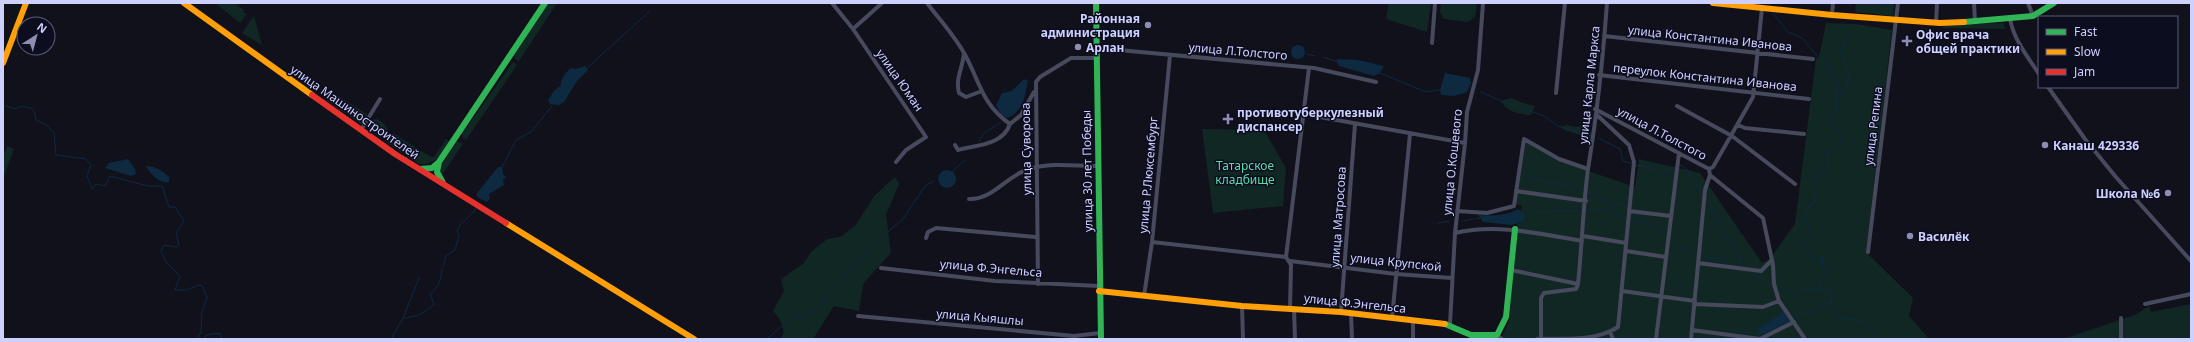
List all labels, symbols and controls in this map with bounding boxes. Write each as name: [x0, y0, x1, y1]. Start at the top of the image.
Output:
place label: Районная администрация: [1041, 10, 1140, 41]
north arrow: [16, 16, 56, 56]
legend: [2038, 16, 2178, 88]
text: N: [34, 19, 50, 36]
marker: Районная администрация: [1143, 20, 1153, 30]
street label: улица Константина Иванова: [1627, 21, 1793, 55]
text: Fast: [2074, 23, 2098, 40]
street label: улица Карла Маркса: [1574, 25, 1604, 145]
place label: Офис врача общей практики: [1916, 26, 2020, 57]
marker: Офис врача общей практики: [1901, 35, 1913, 47]
street label: улица Л.Толстого: [1188, 38, 1288, 64]
place label: Арлан: [1086, 39, 1124, 56]
marker: Арлан: [1073, 42, 1083, 52]
text: Slow: [2074, 43, 2101, 60]
street label: улица Юман: [872, 45, 928, 115]
street label: переулок Константина Иванова: [1612, 59, 1798, 95]
street label: улица Машиностроителей: [287, 61, 423, 163]
text: Jam: [2073, 63, 2095, 80]
street label: улица Репина: [1860, 85, 1886, 167]
street label: улица Л.Толстого: [1614, 102, 1710, 164]
street label: улица Суворова: [1017, 103, 1035, 195]
place label: противотуберкулезный диспансер: [1237, 104, 1384, 135]
street label: улица О.Кошевого: [1438, 108, 1466, 216]
street label: улица 30 лет Победы: [1077, 110, 1097, 232]
marker: противотуберкулезный диспансер: [1222, 113, 1234, 125]
street label: улица Р.Люксембург: [1134, 116, 1162, 234]
place label: Канаш 429336: [2053, 137, 2139, 154]
marker: Канаш 429336: [2040, 140, 2050, 150]
park label: Татарское кладбище: [1215, 157, 1275, 188]
street label: улица Матросова: [1326, 166, 1350, 268]
place label: Школа №6: [2096, 185, 2160, 202]
marker: Школа №6: [2163, 188, 2173, 198]
place label: Василёк: [1918, 228, 1970, 245]
marker: Василёк: [1905, 231, 1915, 241]
street label: улица Крупской: [1350, 249, 1442, 275]
street label: улица Ф.Энгельса: [939, 255, 1043, 281]
street label: улица Ф.Энгельса: [1303, 289, 1407, 317]
street label: улица Кыяшлы: [936, 305, 1024, 329]

